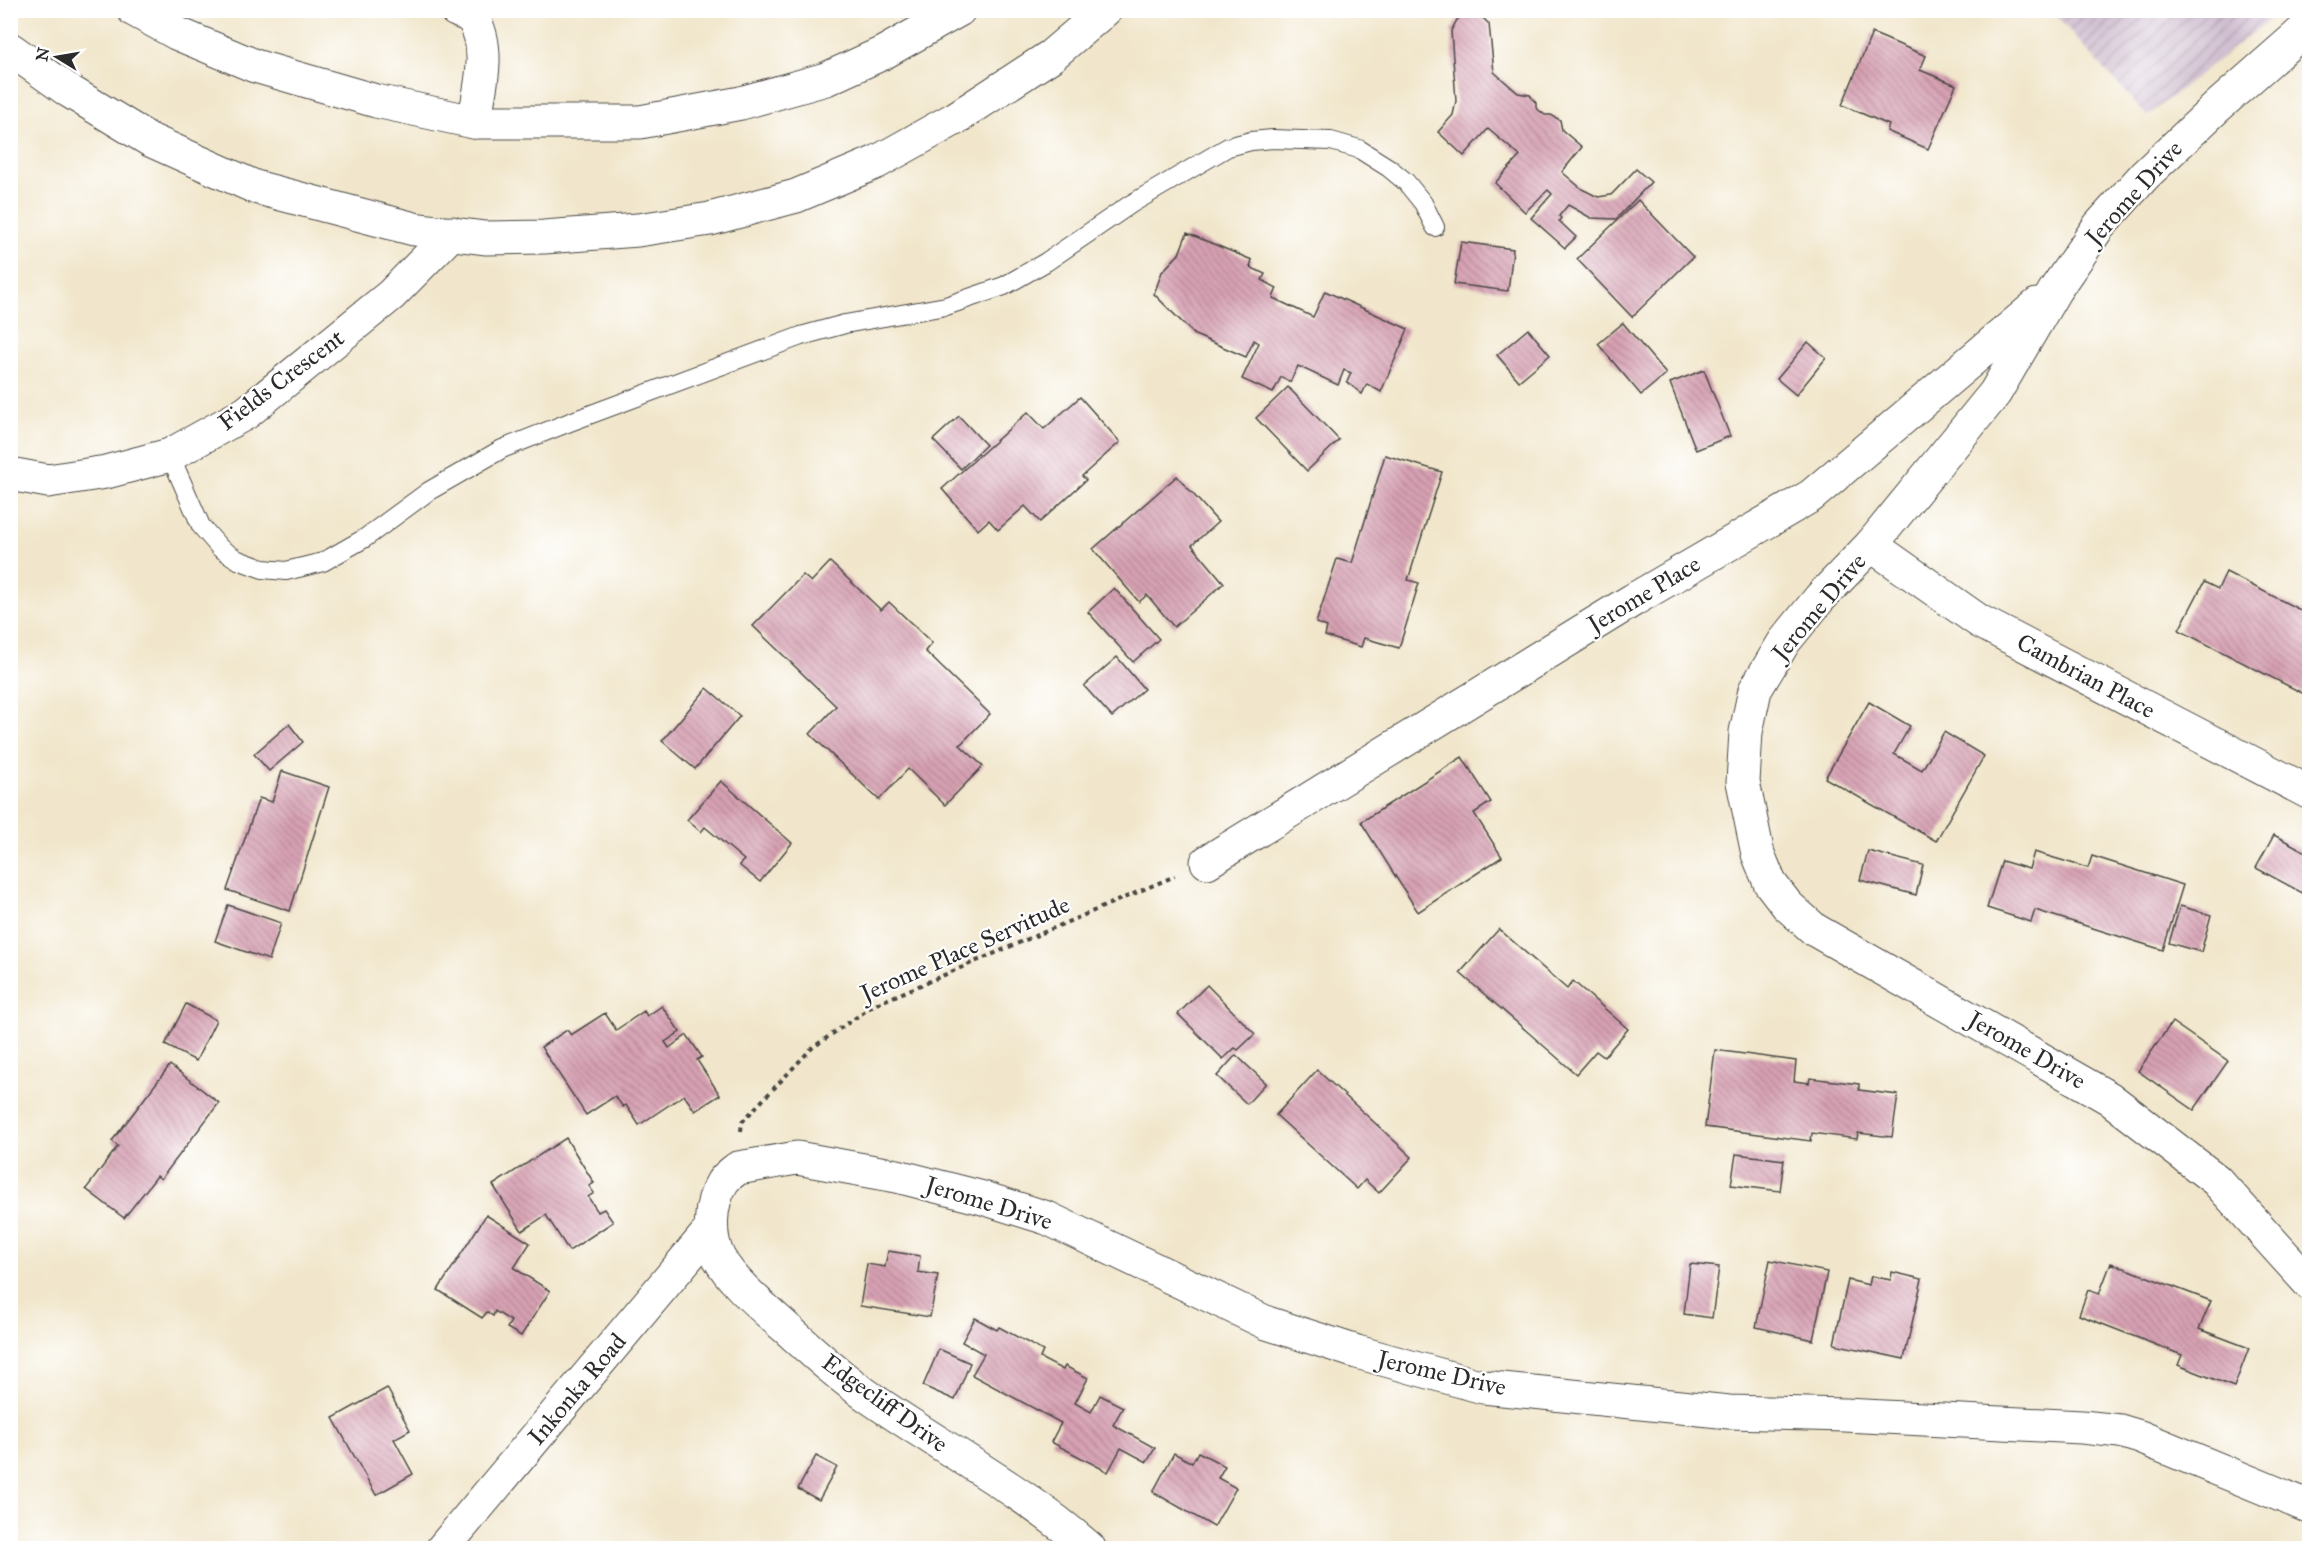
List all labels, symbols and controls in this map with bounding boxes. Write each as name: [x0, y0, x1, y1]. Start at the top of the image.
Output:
north arrow: [27, 27, 87, 87]
text: N: [32, 45, 53, 63]
street label: Jerome Drive: [2077, 134, 2189, 254]
street label: Fields Crescent: [212, 323, 350, 437]
street label: Jerome Drive: [1763, 547, 1873, 669]
street label: Jerome Place: [1580, 549, 1706, 641]
street label: Cambrian Place: [2012, 627, 2160, 725]
street label: Jerome Place Servitude: [853, 889, 1074, 1010]
street label: Jerome Drive: [1960, 1003, 2091, 1096]
street label: Jerome Drive: [919, 1169, 1056, 1237]
street label: Inkonka Road: [521, 1327, 633, 1451]
street label: Jerome Drive: [1372, 1343, 1509, 1402]
street label: Edgecliff Drive: [816, 1347, 954, 1459]

